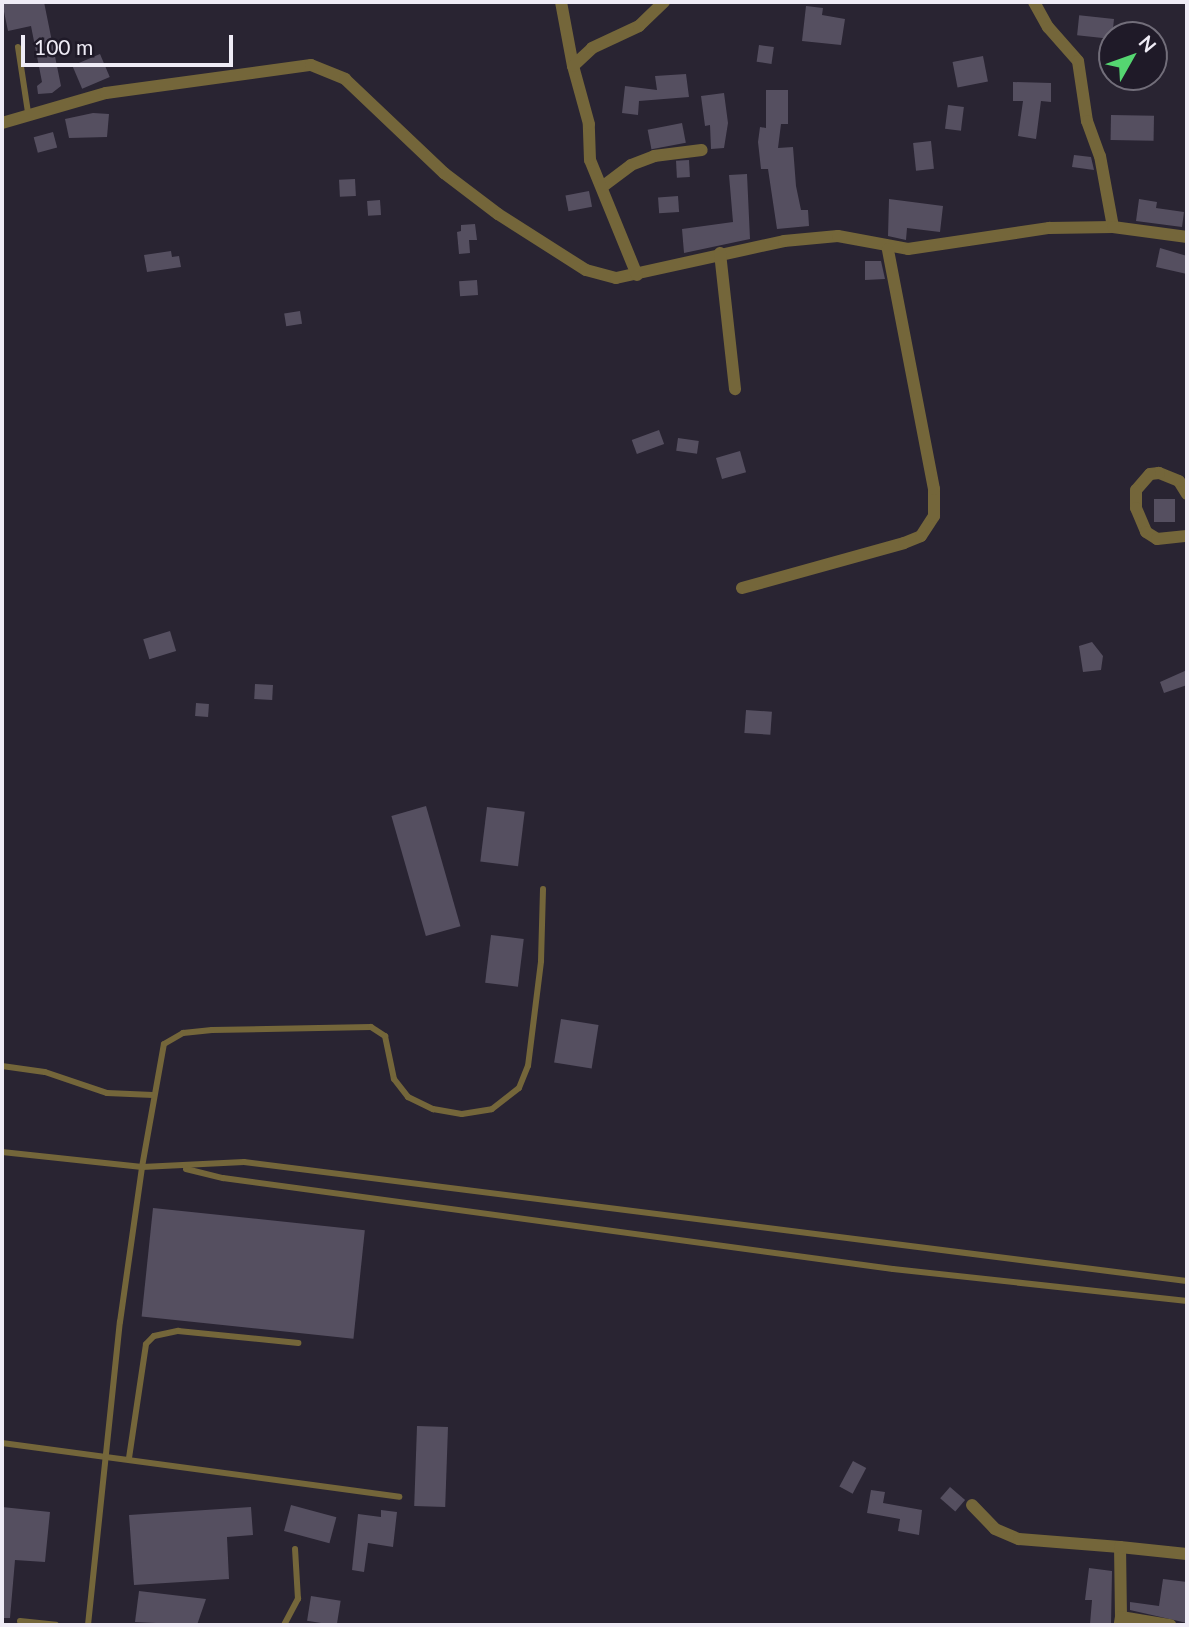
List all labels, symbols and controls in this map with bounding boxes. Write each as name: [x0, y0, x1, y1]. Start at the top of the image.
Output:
scale bar: [24, 21, 236, 65]
north arrow: [1098, 21, 1168, 91]
text: N: [1134, 30, 1161, 56]
text: 100 m: [34, 34, 93, 59]

